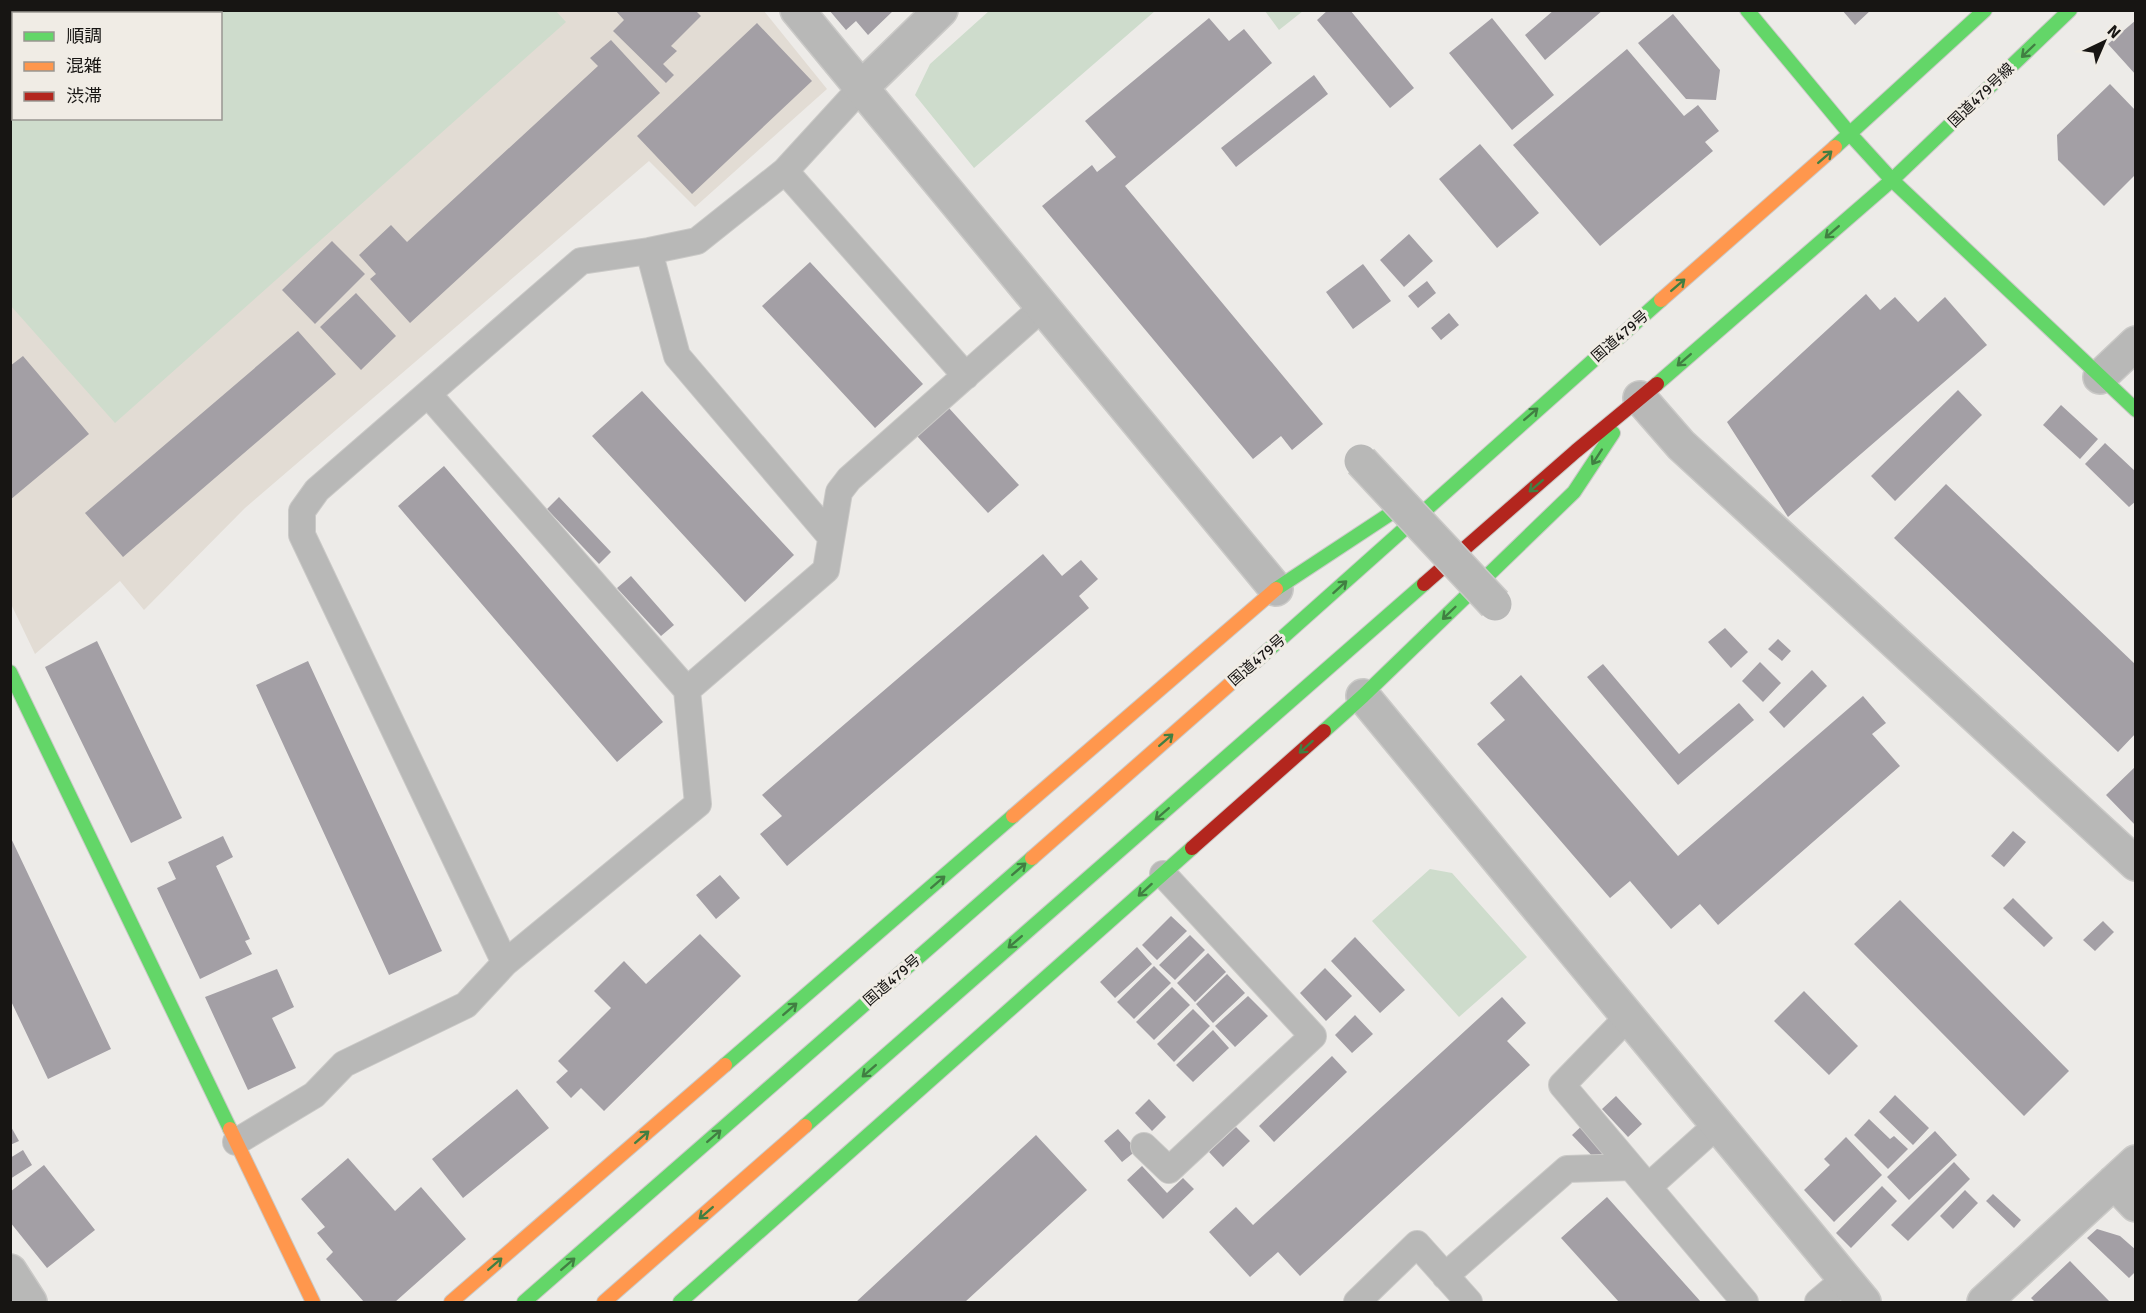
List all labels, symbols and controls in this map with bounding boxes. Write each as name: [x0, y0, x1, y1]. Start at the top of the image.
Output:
legend: [12, 12, 222, 120]
north arrow: [2074, 12, 2134, 72]
text: N: [2103, 21, 2125, 43]
text: 順調: [66, 25, 102, 47]
one-way arrow: [2020, 44, 2035, 58]
text: 混雑: [66, 55, 102, 77]
street label: 国道479号線: [1944, 59, 2018, 131]
text: 渋滞: [66, 85, 102, 107]
one-way arrow: [1817, 150, 1832, 164]
one-way arrow: [1825, 225, 1840, 239]
one-way arrow: [1670, 279, 1686, 292]
street label: 国道479号: [1588, 306, 1652, 366]
one-way arrow: [1677, 353, 1692, 367]
one-way arrow: [1523, 407, 1538, 421]
one-way arrow: [1591, 449, 1603, 465]
one-way arrow: [1529, 479, 1544, 493]
one-way arrow: [1332, 580, 1347, 594]
one-way arrow: [1441, 606, 1456, 621]
street label: 国道479号: [1225, 630, 1289, 690]
one-way arrow: [1158, 733, 1173, 747]
one-way arrow: [1299, 740, 1314, 754]
one-way arrow: [1155, 807, 1170, 821]
one-way arrow: [1011, 862, 1026, 876]
one-way arrow: [930, 875, 945, 889]
one-way arrow: [1138, 883, 1153, 897]
one-way arrow: [1007, 936, 1023, 949]
street label: 国道479号: [860, 950, 924, 1010]
one-way arrow: [782, 1002, 797, 1016]
one-way arrow: [861, 1064, 876, 1078]
one-way arrow: [706, 1129, 722, 1143]
one-way arrow: [635, 1130, 650, 1144]
one-way arrow: [699, 1206, 714, 1220]
one-way arrow: [487, 1257, 502, 1271]
one-way arrow: [560, 1257, 575, 1271]

